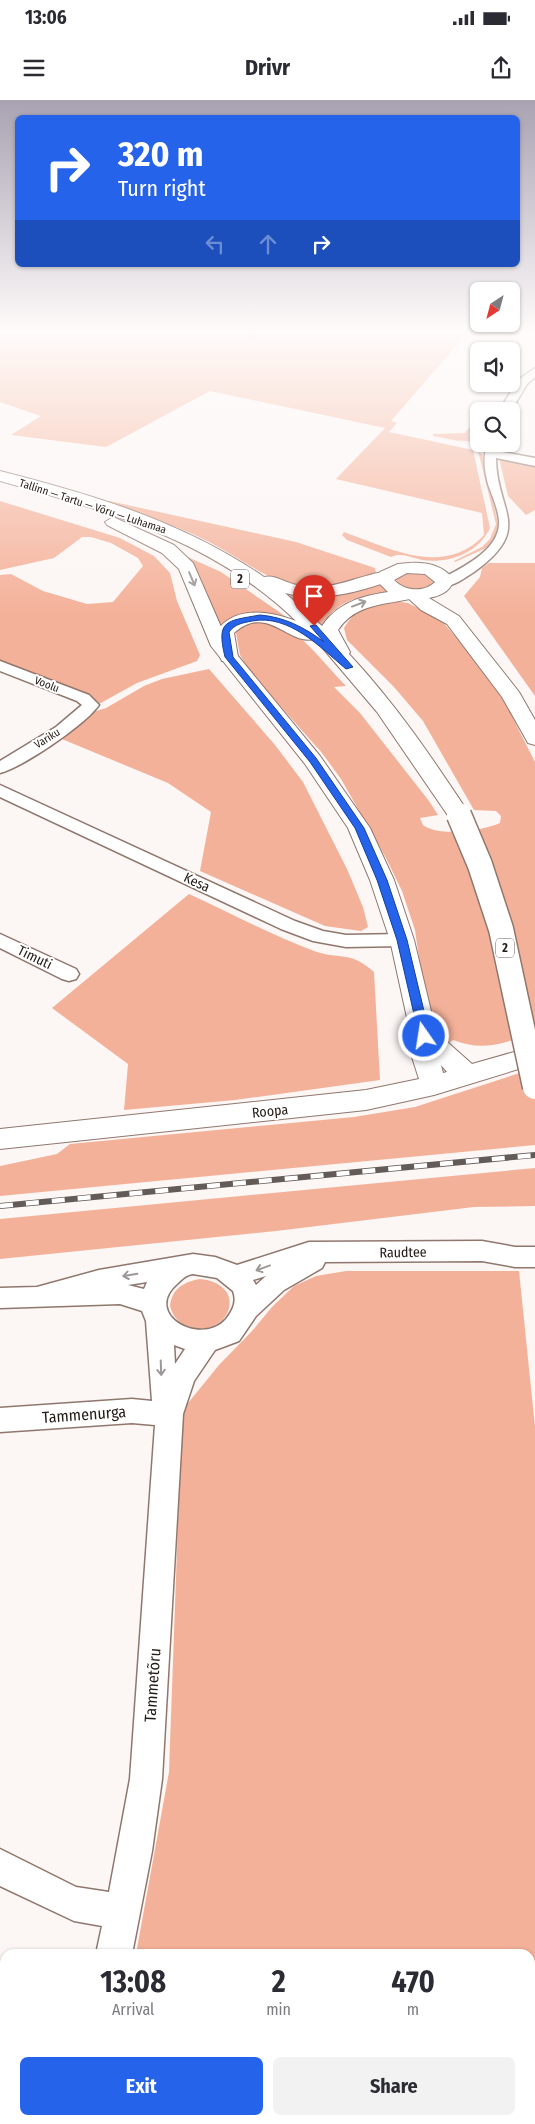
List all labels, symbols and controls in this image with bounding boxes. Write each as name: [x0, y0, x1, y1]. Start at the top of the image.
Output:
text: 13:06: [25, 6, 67, 29]
icon: menu: [20, 54, 48, 82]
text: Drivr: [245, 54, 290, 81]
icon: share: [487, 54, 515, 82]
text: 320 m: [118, 133, 204, 175]
icon: right: [35, 135, 100, 200]
text: Turn right: [118, 175, 206, 202]
icon: left: [201, 230, 229, 258]
icon: ahead: [254, 230, 282, 258]
icon: right: [307, 230, 335, 258]
north arrow: [470, 282, 520, 332]
map controls: [470, 282, 520, 452]
button: sound: [470, 342, 520, 392]
button: search: [470, 402, 520, 452]
street label: Tallinn — Tartu — Võru — Luhamaa: [18, 477, 168, 536]
road number: 2: [231, 569, 249, 588]
one-way arrow: [188, 571, 198, 586]
pin: [293, 575, 335, 626]
icon: arrive: [300, 582, 328, 610]
one-way arrow: [351, 599, 366, 608]
street label: Voolu: [33, 674, 61, 695]
street label: Variku: [32, 726, 63, 751]
street label: Kesa: [181, 869, 213, 896]
road number: 2: [496, 938, 514, 958]
street label: Timuti: [15, 942, 55, 973]
position arrow: [397, 1009, 449, 1061]
street label: Roopa: [251, 1101, 289, 1122]
street label: Raudtee: [379, 1244, 427, 1261]
one-way arrow: [256, 1264, 271, 1273]
one-way arrow: [122, 1270, 138, 1280]
one-way arrow: [157, 1360, 166, 1376]
street label: Tammenurga: [41, 1402, 127, 1427]
street label: Tammetõru: [140, 1647, 165, 1723]
text: 13:08: [100, 1964, 166, 2000]
text: 2: [272, 1964, 286, 2000]
text: 470: [391, 1964, 435, 2000]
text: Arrival: [112, 2000, 154, 2019]
text: min: [266, 2000, 291, 2019]
text: m: [407, 2000, 419, 2019]
button: Exit: [20, 2057, 263, 2115]
button: Share: [273, 2057, 515, 2115]

